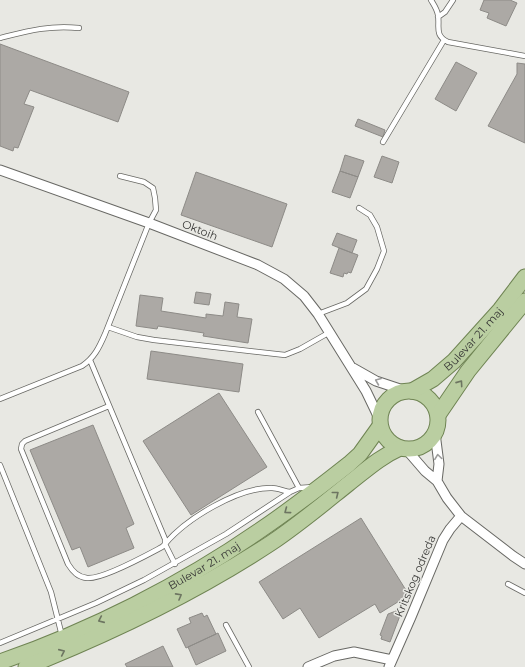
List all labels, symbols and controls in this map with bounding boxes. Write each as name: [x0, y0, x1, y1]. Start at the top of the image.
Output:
street label: Oktoih: [180, 217, 220, 243]
street label: Bulevar 21. maj: [441, 304, 506, 374]
one-way arrow: [374, 378, 381, 386]
one-way arrow: [455, 380, 462, 387]
one-way arrow: [434, 454, 443, 460]
one-way arrow: [332, 491, 339, 498]
one-way arrow: [284, 506, 291, 514]
street label: Kritskog odreda: [391, 533, 439, 619]
street label: Bulevar 21. maj: [166, 539, 243, 593]
one-way arrow: [175, 594, 183, 601]
one-way arrow: [98, 615, 106, 623]
one-way arrow: [58, 649, 65, 657]

